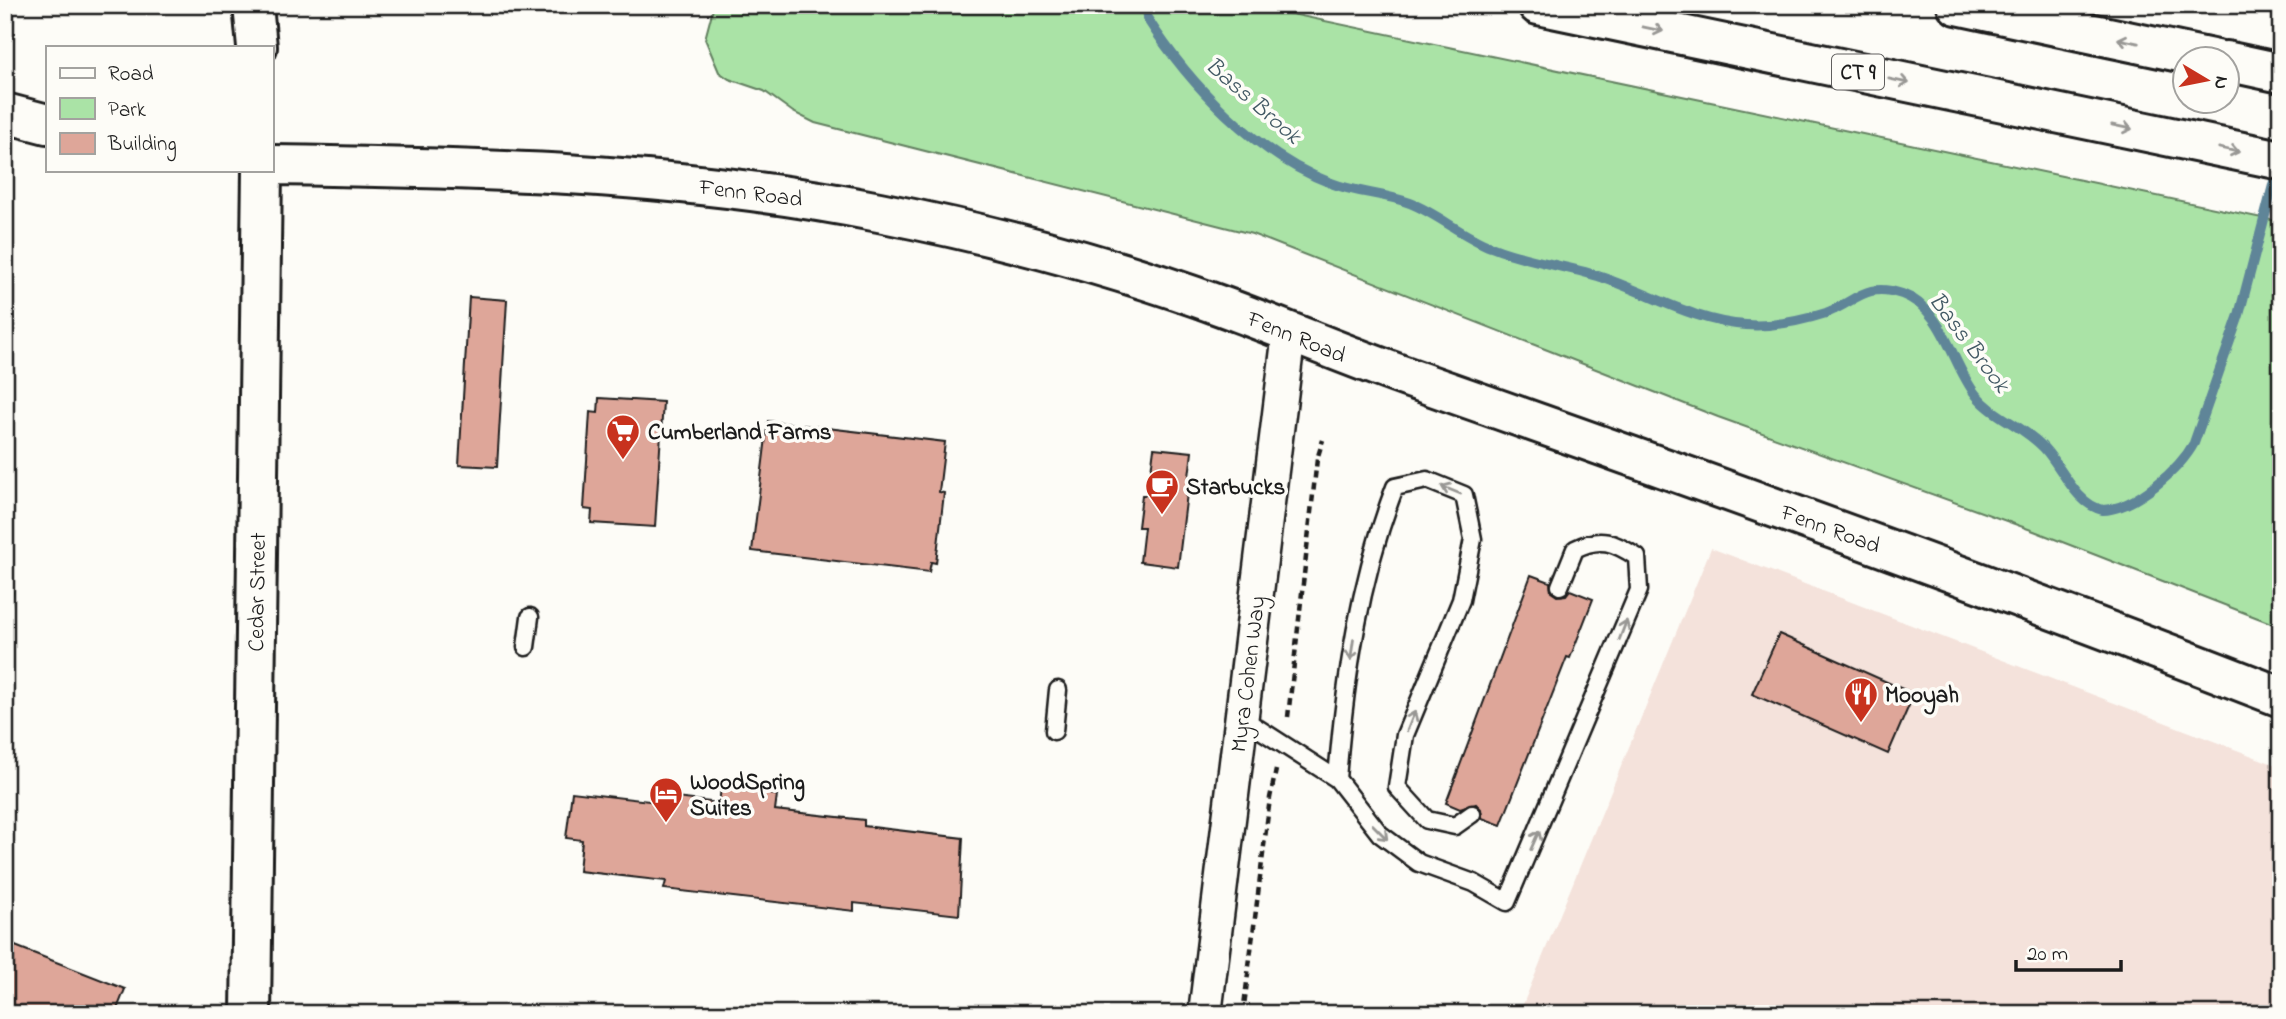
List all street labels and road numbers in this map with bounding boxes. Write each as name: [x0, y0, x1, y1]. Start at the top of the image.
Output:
road number: CT 9: [1832, 55, 1884, 90]
street label: Fenn Road: [696, 172, 804, 217]
street label: Fenn Road: [1241, 303, 1350, 373]
street label: Fenn Road: [1775, 497, 1885, 564]
street label: Cedar Street: [241, 532, 276, 652]
street label: Myra Cohen Way: [1224, 594, 1277, 755]

